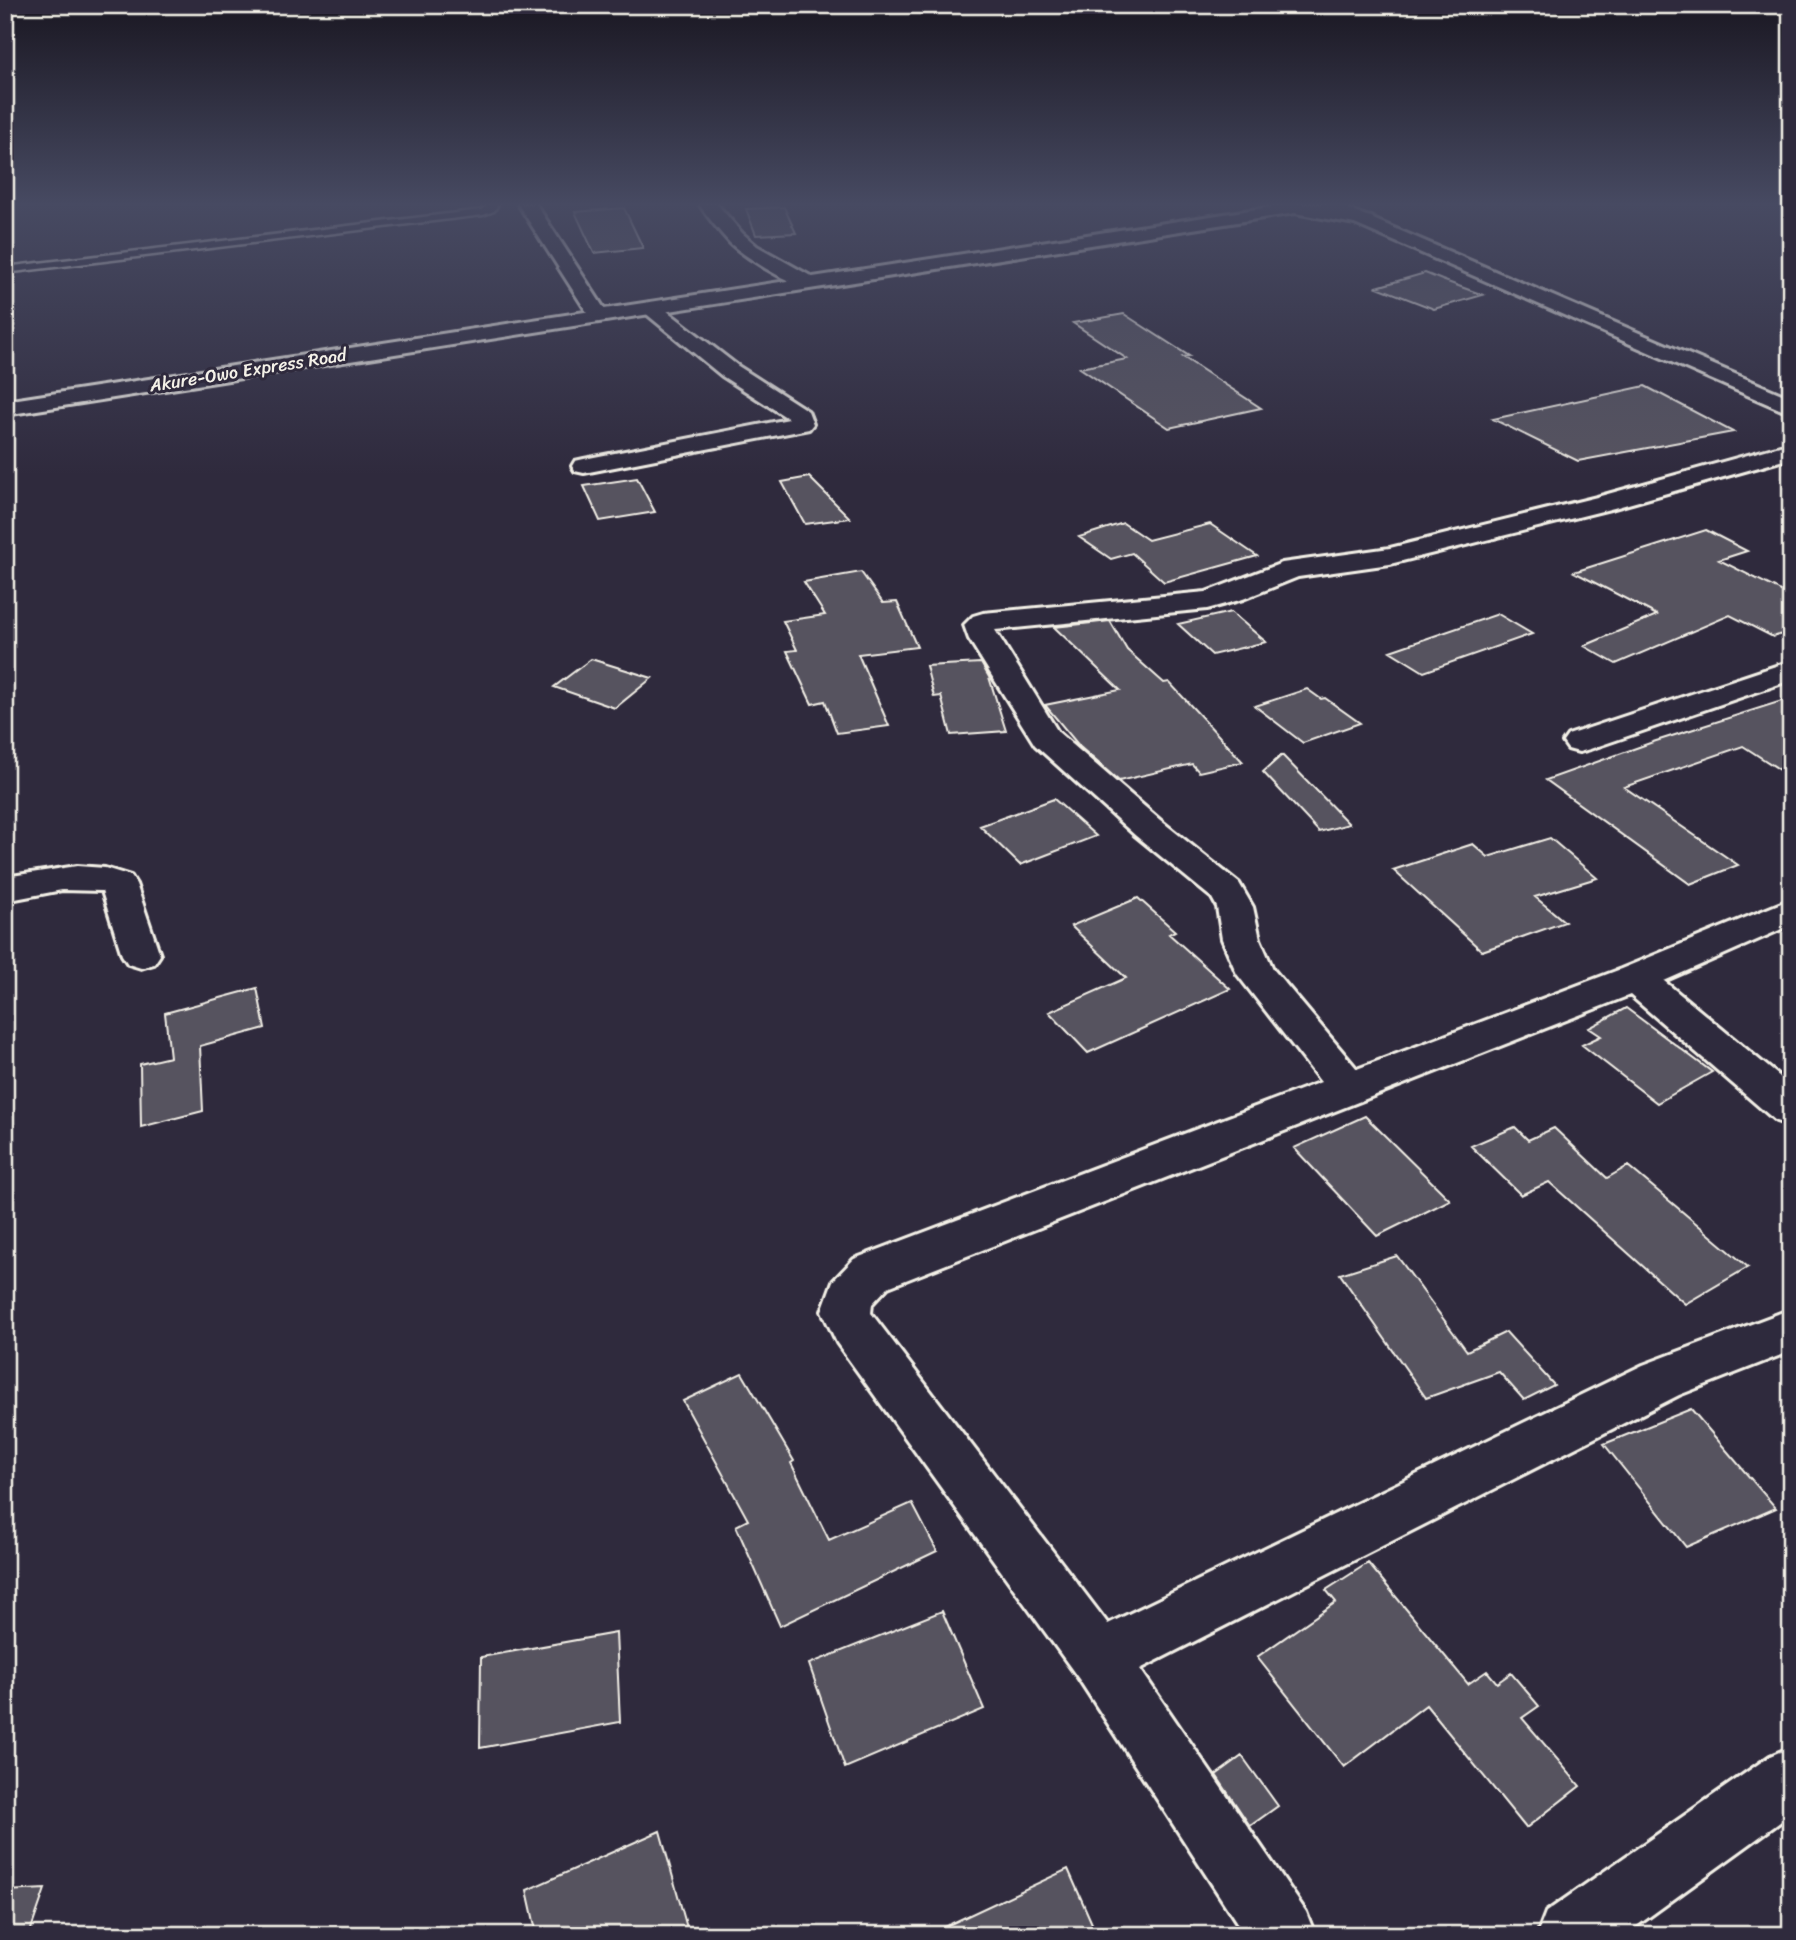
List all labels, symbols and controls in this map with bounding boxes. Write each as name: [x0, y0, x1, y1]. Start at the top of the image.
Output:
street label: Akure-Owo Express Road: [146, 338, 350, 402]

